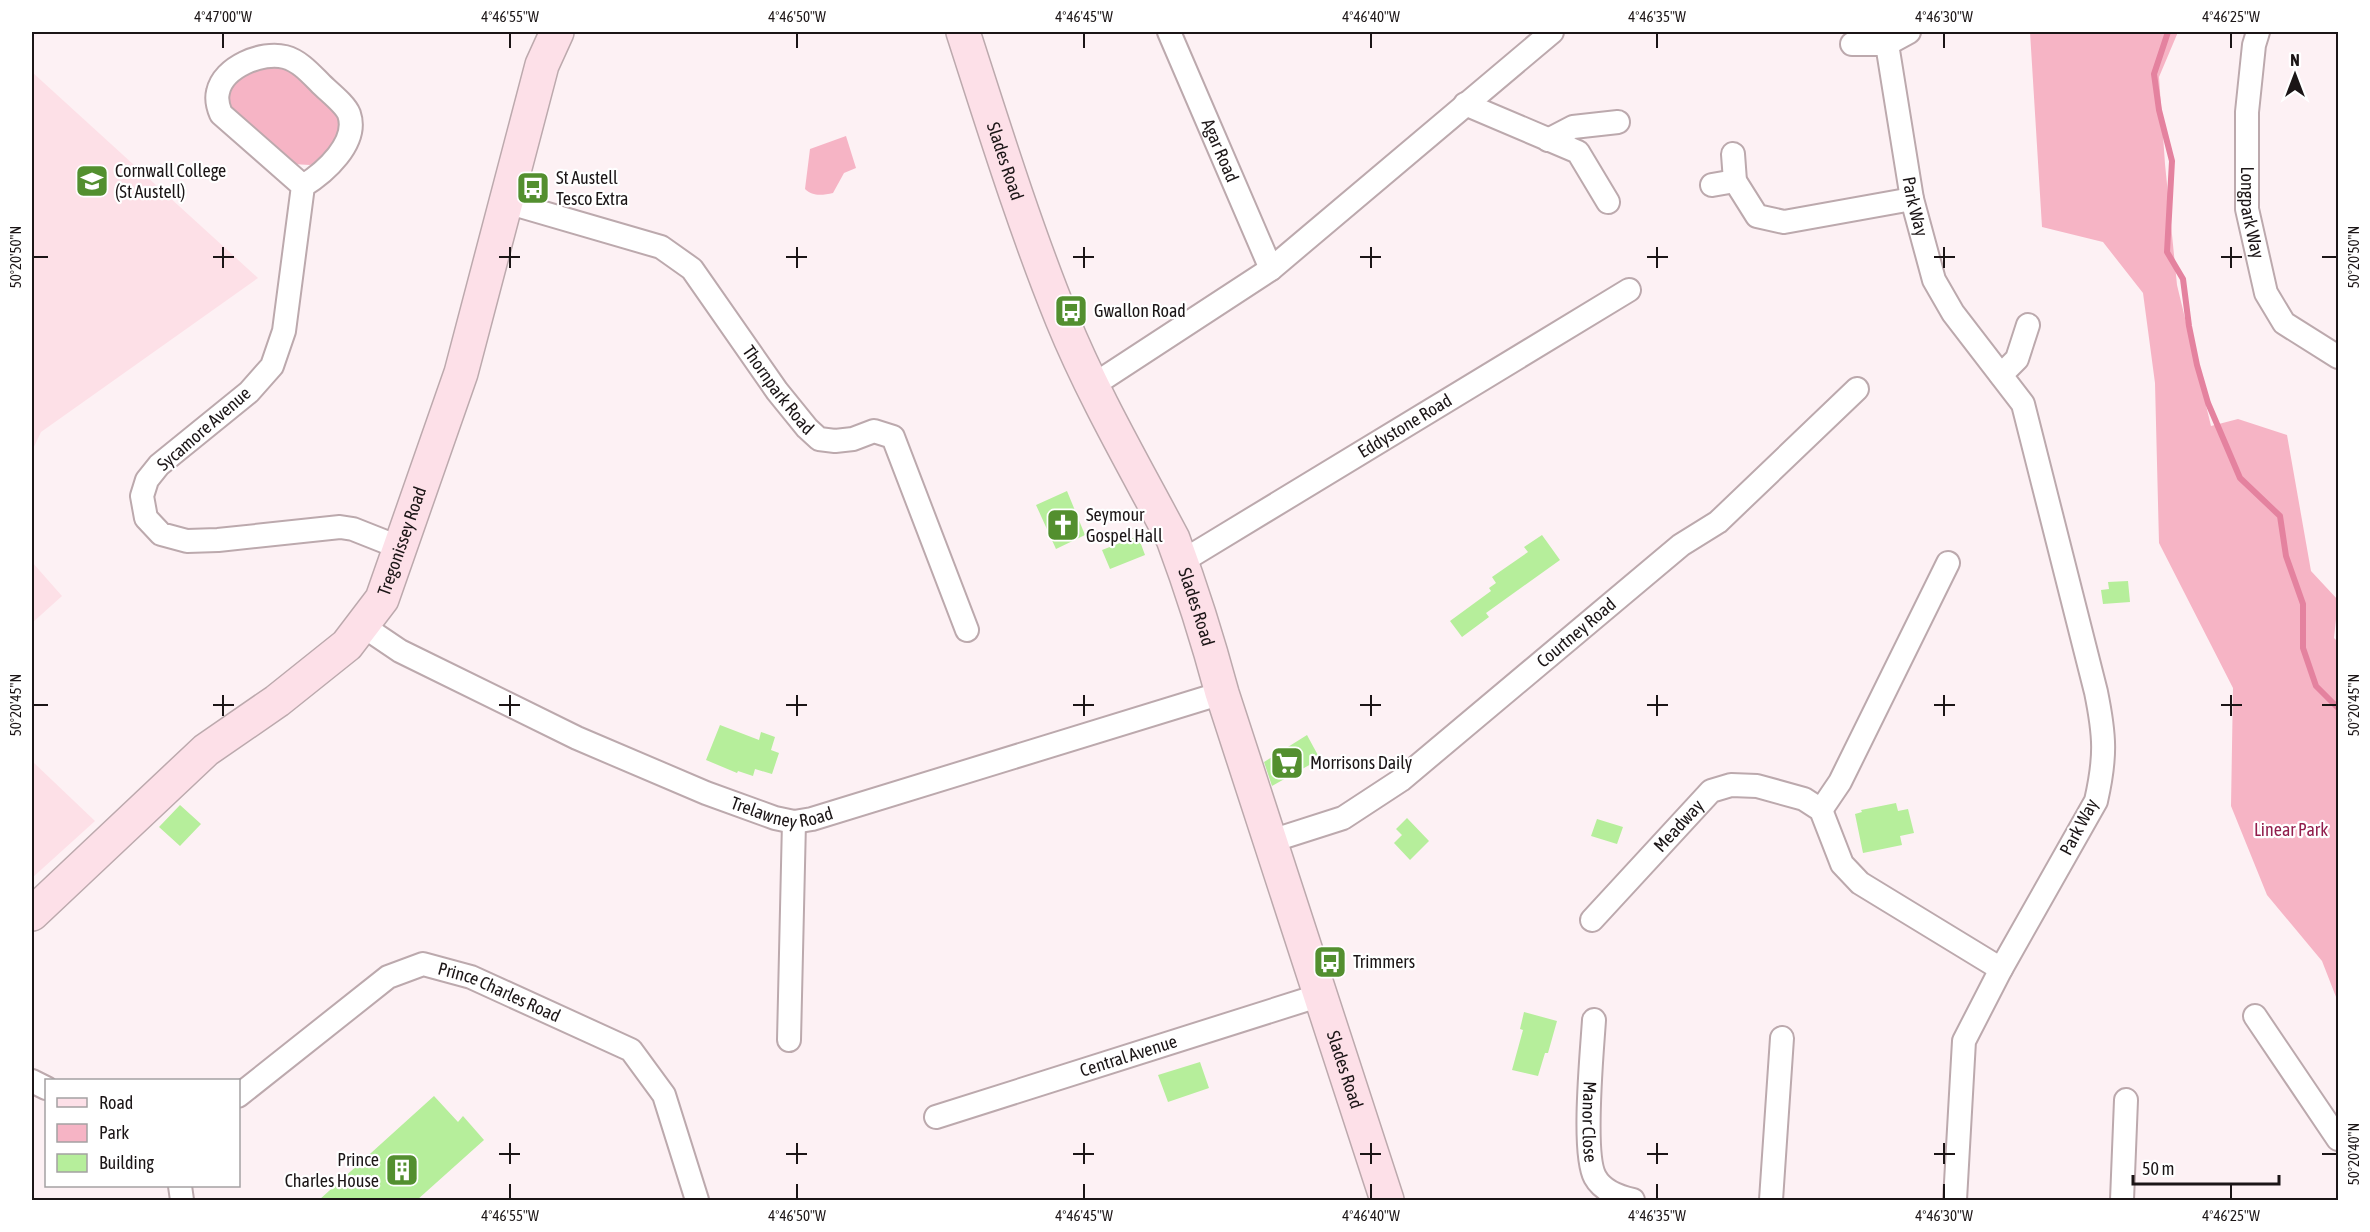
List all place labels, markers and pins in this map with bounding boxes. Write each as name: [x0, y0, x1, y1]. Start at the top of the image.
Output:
place label: Cornwall College (St Austell): [115, 160, 226, 202]
school or university icon: Cornwall College (St Austell): [74, 163, 110, 199]
place label: St Austell Tesco Extra: [556, 167, 628, 209]
bus stop icon: St Austell Tesco Extra: [515, 170, 551, 206]
bus stop icon: Gwallon Road: [1053, 293, 1089, 329]
place label: Gwallon Road: [1094, 300, 1186, 321]
place label: Seymour Gospel Hall: [1086, 504, 1163, 546]
church icon: Seymour Gospel Hall: [1045, 507, 1081, 543]
supermarket icon: Morrisons Daily: [1269, 745, 1305, 781]
place label: Morrisons Daily: [1310, 752, 1412, 773]
bus stop icon: Trimmers: [1312, 944, 1348, 980]
place label: Trimmers: [1353, 951, 1415, 972]
place label: Prince Charles House: [285, 1149, 379, 1191]
building icon: Prince Charles House: [384, 1152, 420, 1188]

